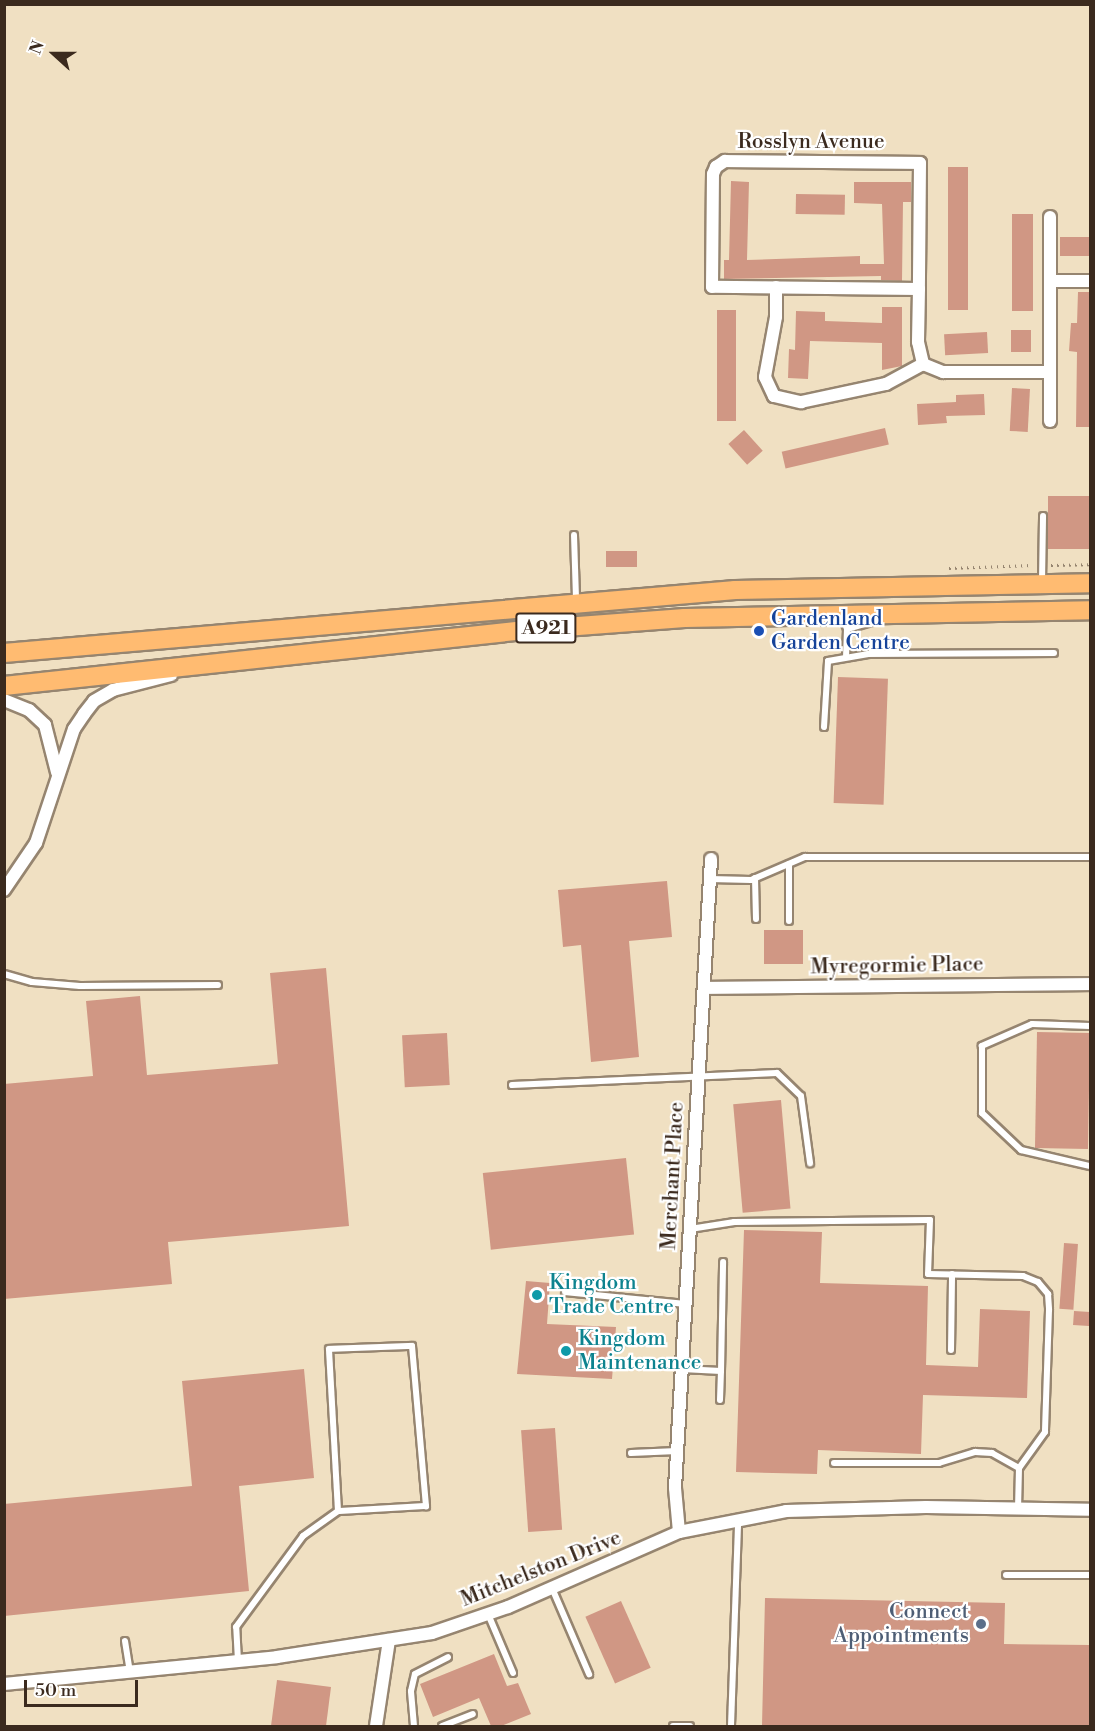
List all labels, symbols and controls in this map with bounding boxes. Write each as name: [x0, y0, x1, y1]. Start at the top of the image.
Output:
north arrow: [24, 24, 84, 84]
text: N: [26, 38, 49, 57]
street label: Rosslyn Avenue: [737, 129, 885, 155]
place label: Gardenland Garden Centre: [771, 606, 910, 656]
road number: A921: [514, 611, 578, 645]
marker: Gardenland Garden Centre: [752, 624, 766, 638]
street label: Myregormie Place: [810, 952, 984, 980]
street label: Merchant Place: [657, 1101, 689, 1251]
place label: Kingdom Trade Centre: [549, 1270, 674, 1320]
marker: Kingdom Trade Centre: [530, 1288, 544, 1302]
place label: Kingdom Maintenance: [578, 1326, 701, 1376]
marker: Kingdom Maintenance: [559, 1344, 573, 1358]
street label: Mitchelston Drive: [457, 1525, 625, 1613]
place label: Connect Appointments: [833, 1599, 969, 1649]
marker: Connect Appointments: [974, 1617, 988, 1631]
scale bar: [27, 1668, 141, 1706]
text: 50 m: [35, 1679, 76, 1702]

